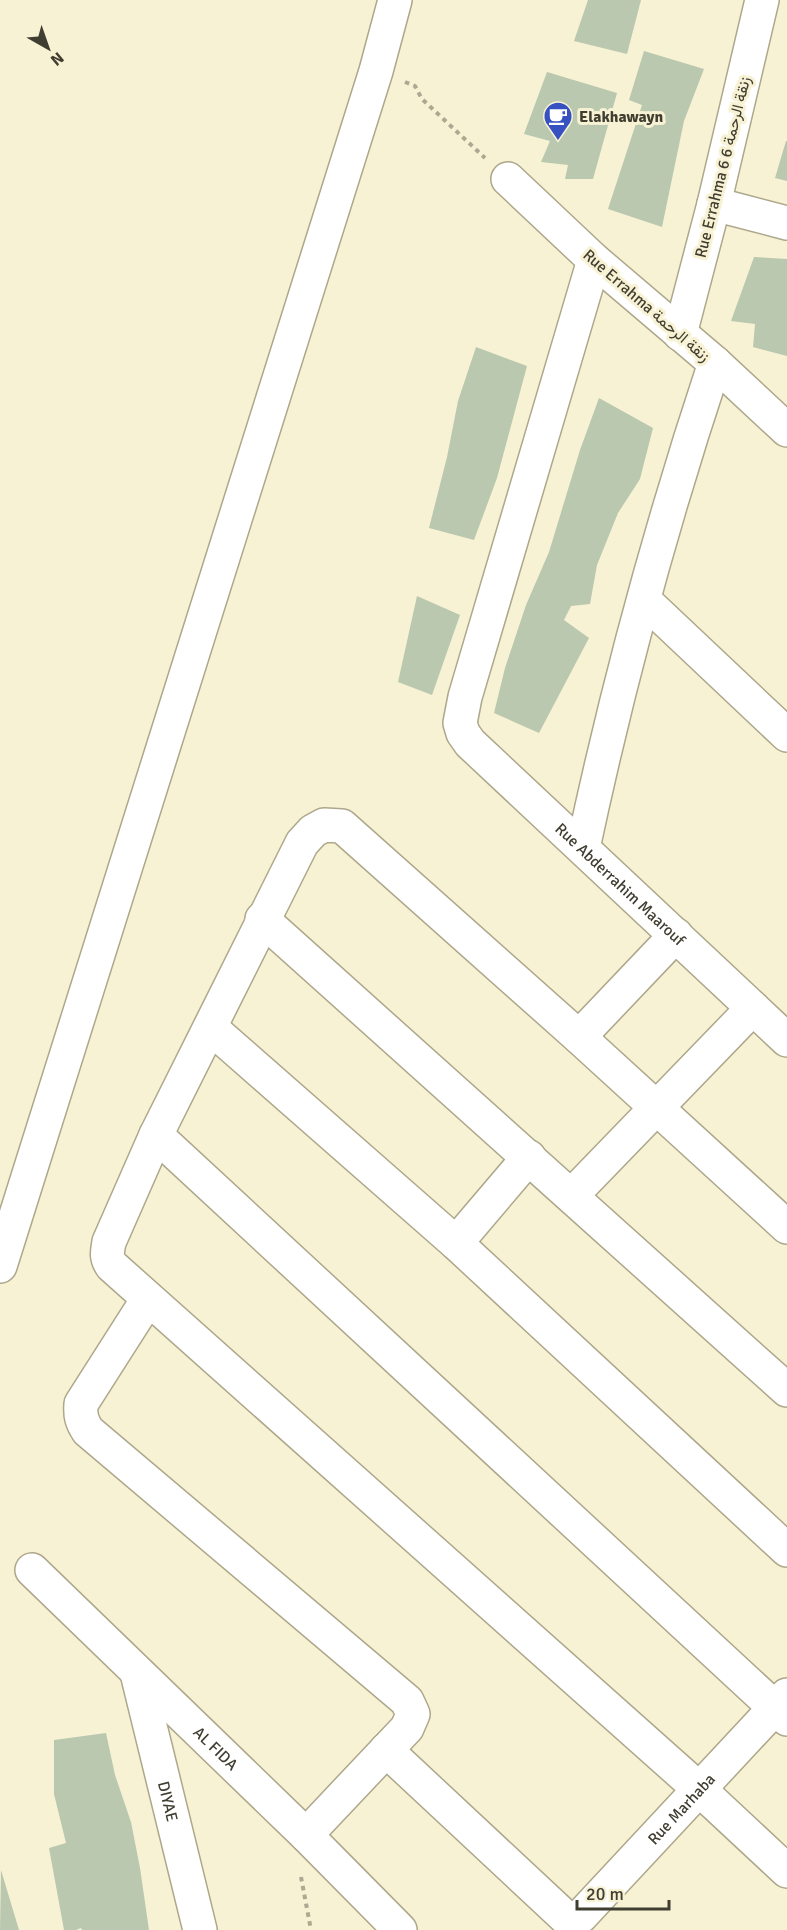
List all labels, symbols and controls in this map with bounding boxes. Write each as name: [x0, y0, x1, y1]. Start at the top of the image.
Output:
north arrow: [18, 18, 78, 78]
text: N: [46, 47, 68, 70]
street label: Rue Errahma 6 6 زنقة الرحمة: [691, 75, 755, 260]
cafe icon: Elakhawayn: [542, 100, 574, 142]
place label: Elakhawayn: [579, 107, 664, 127]
street label: Rue Errahma زنقة الرحمة: [579, 245, 714, 366]
street label: Rue Abderrahim Maarouf: [551, 819, 689, 951]
street label: AL FIDA: [189, 1723, 242, 1775]
street label: Rue Marhaba: [644, 1770, 720, 1849]
street label: DIYAE: [153, 1779, 182, 1824]
scale bar: [577, 1873, 668, 1911]
text: 20 m: [586, 1883, 624, 1905]

